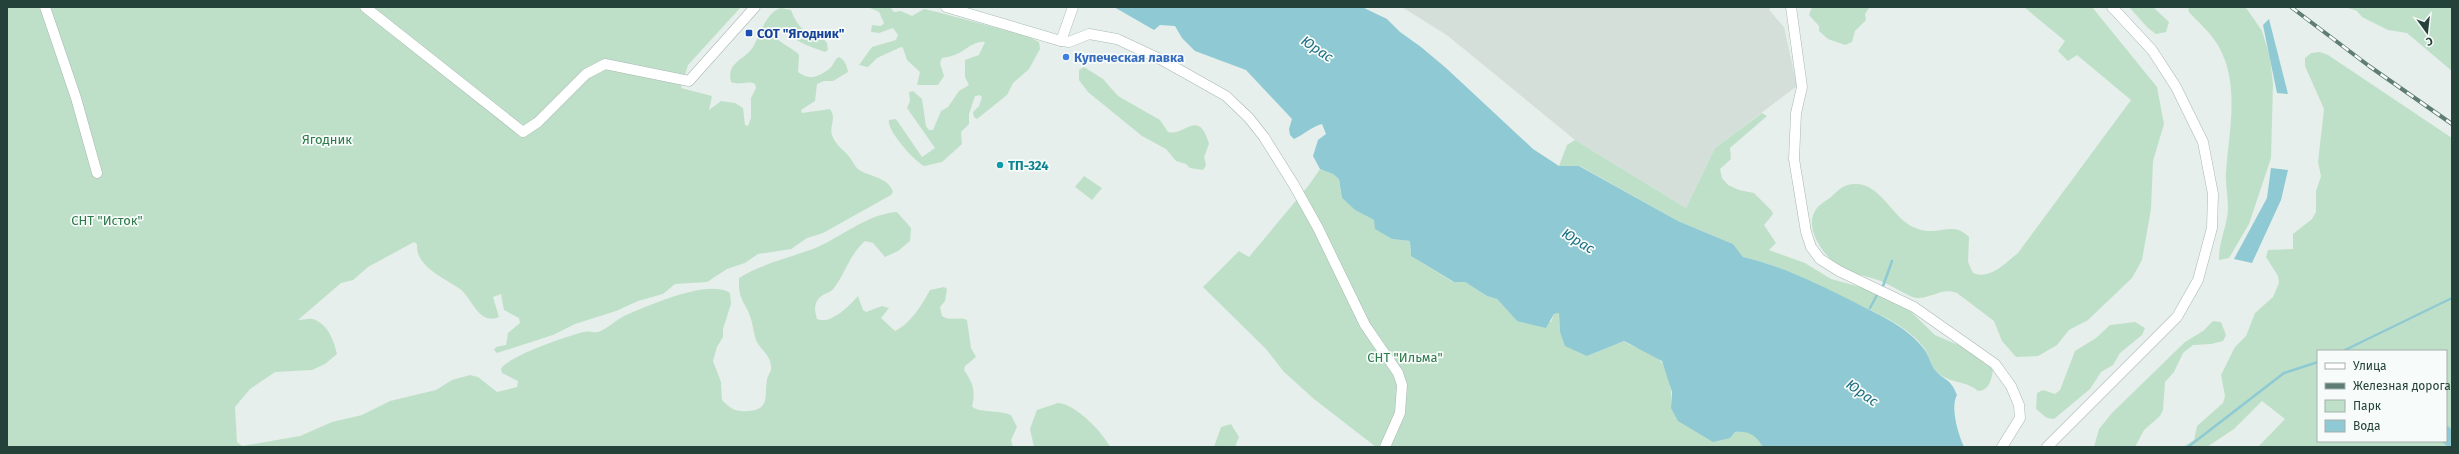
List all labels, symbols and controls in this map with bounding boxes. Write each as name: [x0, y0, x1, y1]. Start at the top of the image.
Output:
north arrow: [2407, 12, 2447, 52]
place label: СОТ "Ягодник": [757, 26, 845, 41]
marker: СОТ "Ягодник": [744, 28, 754, 38]
water label: Юрас: [1298, 32, 1337, 66]
text: С: [2424, 34, 2434, 48]
place label: Купеческая лавка: [1074, 50, 1184, 65]
marker: Купеческая лавка: [1061, 52, 1071, 62]
park label: Ягодник: [302, 132, 352, 147]
place label: ТП-324: [1008, 158, 1049, 173]
marker: ТП-324: [995, 160, 1005, 170]
park label: СНТ "Исток": [71, 213, 143, 228]
water label: Юрас: [1559, 225, 1598, 258]
park label: СНТ "Ильма": [1367, 350, 1443, 365]
legend: [2317, 350, 2447, 442]
text: Улица: [2353, 359, 2387, 373]
water label: Юрас: [1843, 376, 1882, 410]
text: Железная дорога: [2353, 379, 2451, 393]
text: Парк: [2353, 399, 2382, 413]
text: Вода: [2353, 419, 2380, 433]

